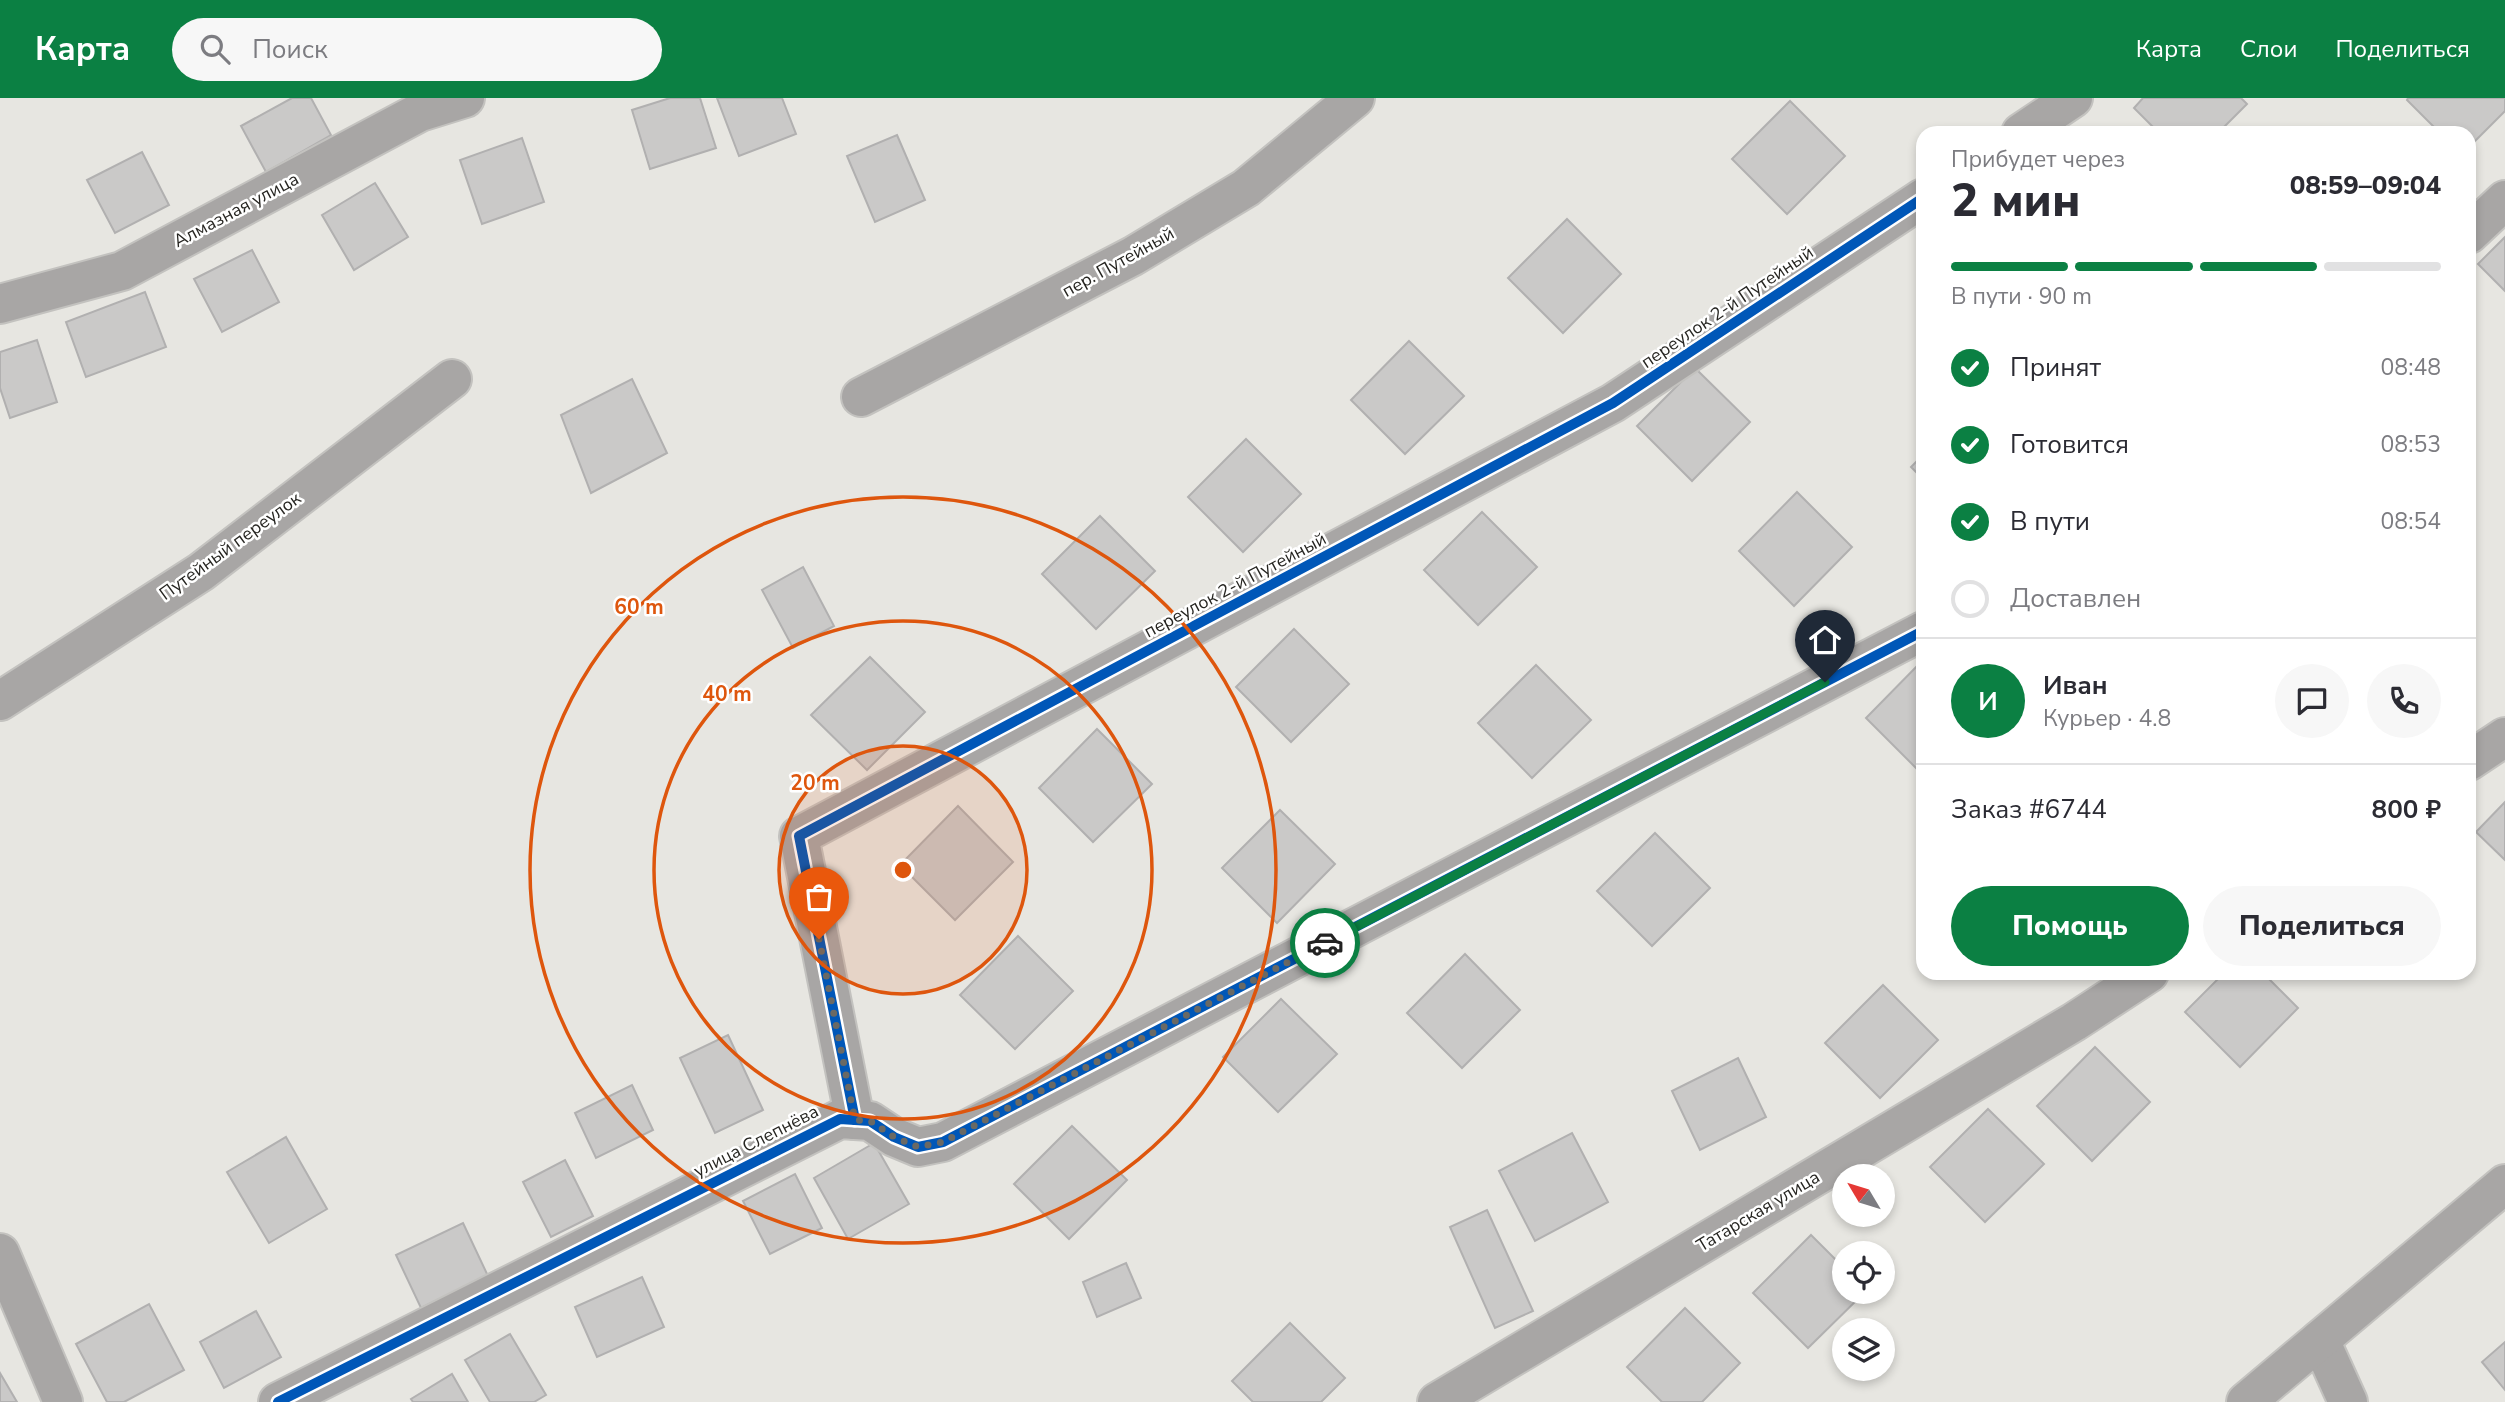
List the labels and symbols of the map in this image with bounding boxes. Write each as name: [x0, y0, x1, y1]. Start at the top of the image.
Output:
street label: Алмазная улица: [169, 167, 303, 253]
street label: пер. Путейный: [1058, 221, 1178, 303]
street label: переулок 2-й Путейный: [1636, 240, 1818, 374]
street label: Путейный переулок: [154, 486, 306, 606]
street label: переулок 2-й Путейный: [1140, 527, 1330, 643]
text: 60 m: [614, 593, 664, 621]
pin: [1795, 610, 1855, 682]
text: 40 m: [702, 680, 752, 708]
text: 20 m: [790, 769, 840, 797]
centre of rings: [891, 858, 915, 882]
pin: [789, 867, 849, 939]
courier: [1290, 908, 1360, 978]
street label: улица Слепнёва: [689, 1099, 823, 1183]
north arrow: [1832, 1164, 1895, 1227]
street label: Татарская улица: [1692, 1165, 1824, 1257]

